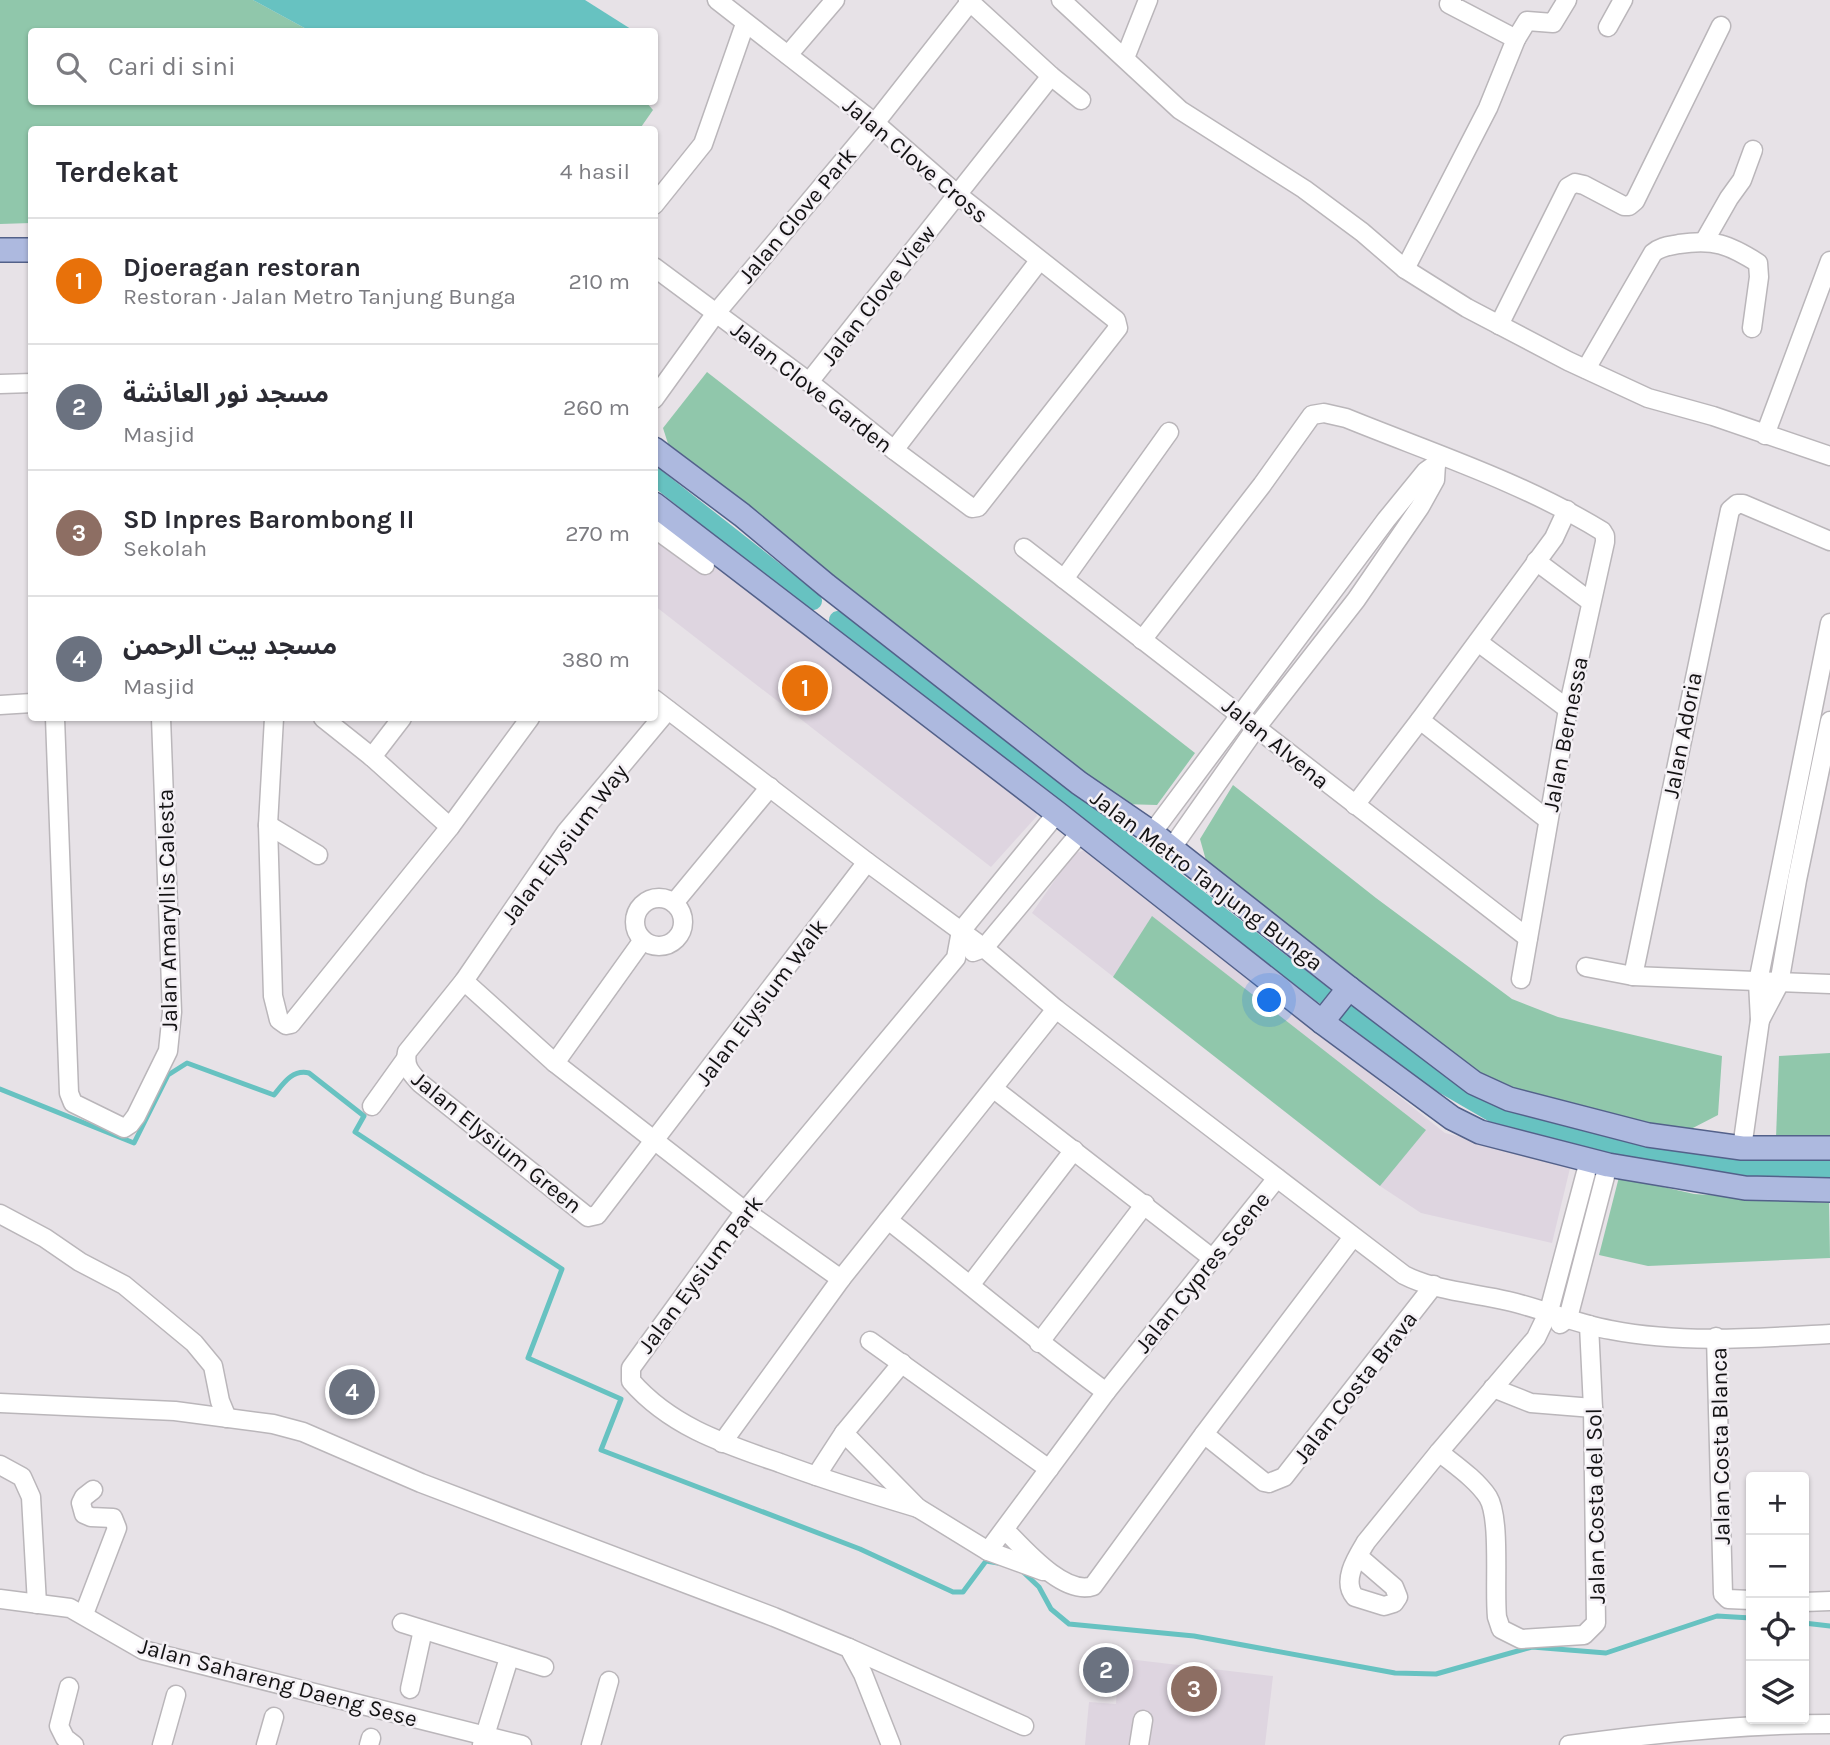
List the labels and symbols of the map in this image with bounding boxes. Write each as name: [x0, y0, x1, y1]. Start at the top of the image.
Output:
street label: Jalan Clove Cross: [837, 92, 994, 229]
street label: Jalan Clove Park: [733, 142, 862, 289]
street label: Jalan Clove View: [815, 220, 942, 371]
street label: Jalan Clove Garden: [726, 316, 898, 459]
street label: Jalan Bernessa: [1537, 654, 1594, 814]
pin: 1: [782, 662, 828, 714]
street label: Jalan Adoria: [1657, 670, 1708, 800]
street label: Jalan Alvena: [1217, 692, 1335, 795]
street label: Jalan Elysium Way: [495, 759, 634, 930]
street label: Jalan Metro Tanjung Bunga: [1085, 784, 1328, 977]
street label: Jalan Amaryllis Calesta: [152, 789, 183, 1031]
street label: Jalan Elysium Walk: [690, 913, 833, 1091]
your location: [1252, 983, 1286, 1017]
street label: Jalan Elysium Green: [406, 1066, 587, 1219]
street label: Jalan Cypres Scene: [1129, 1186, 1276, 1358]
street label: Jalan Eysium Park: [632, 1190, 769, 1359]
street label: Jalan Costa Brava: [1288, 1306, 1423, 1469]
street label: Jalan Costa Blanca: [1705, 1347, 1736, 1545]
pin: 4: [329, 1366, 375, 1418]
street label: Jalan Costa del Sol: [1580, 1408, 1611, 1604]
street label: Jalan Sahareng Daeng Sese: [136, 1632, 420, 1733]
pin: 2: [1083, 1644, 1129, 1696]
pin: 3: [1171, 1663, 1217, 1715]

